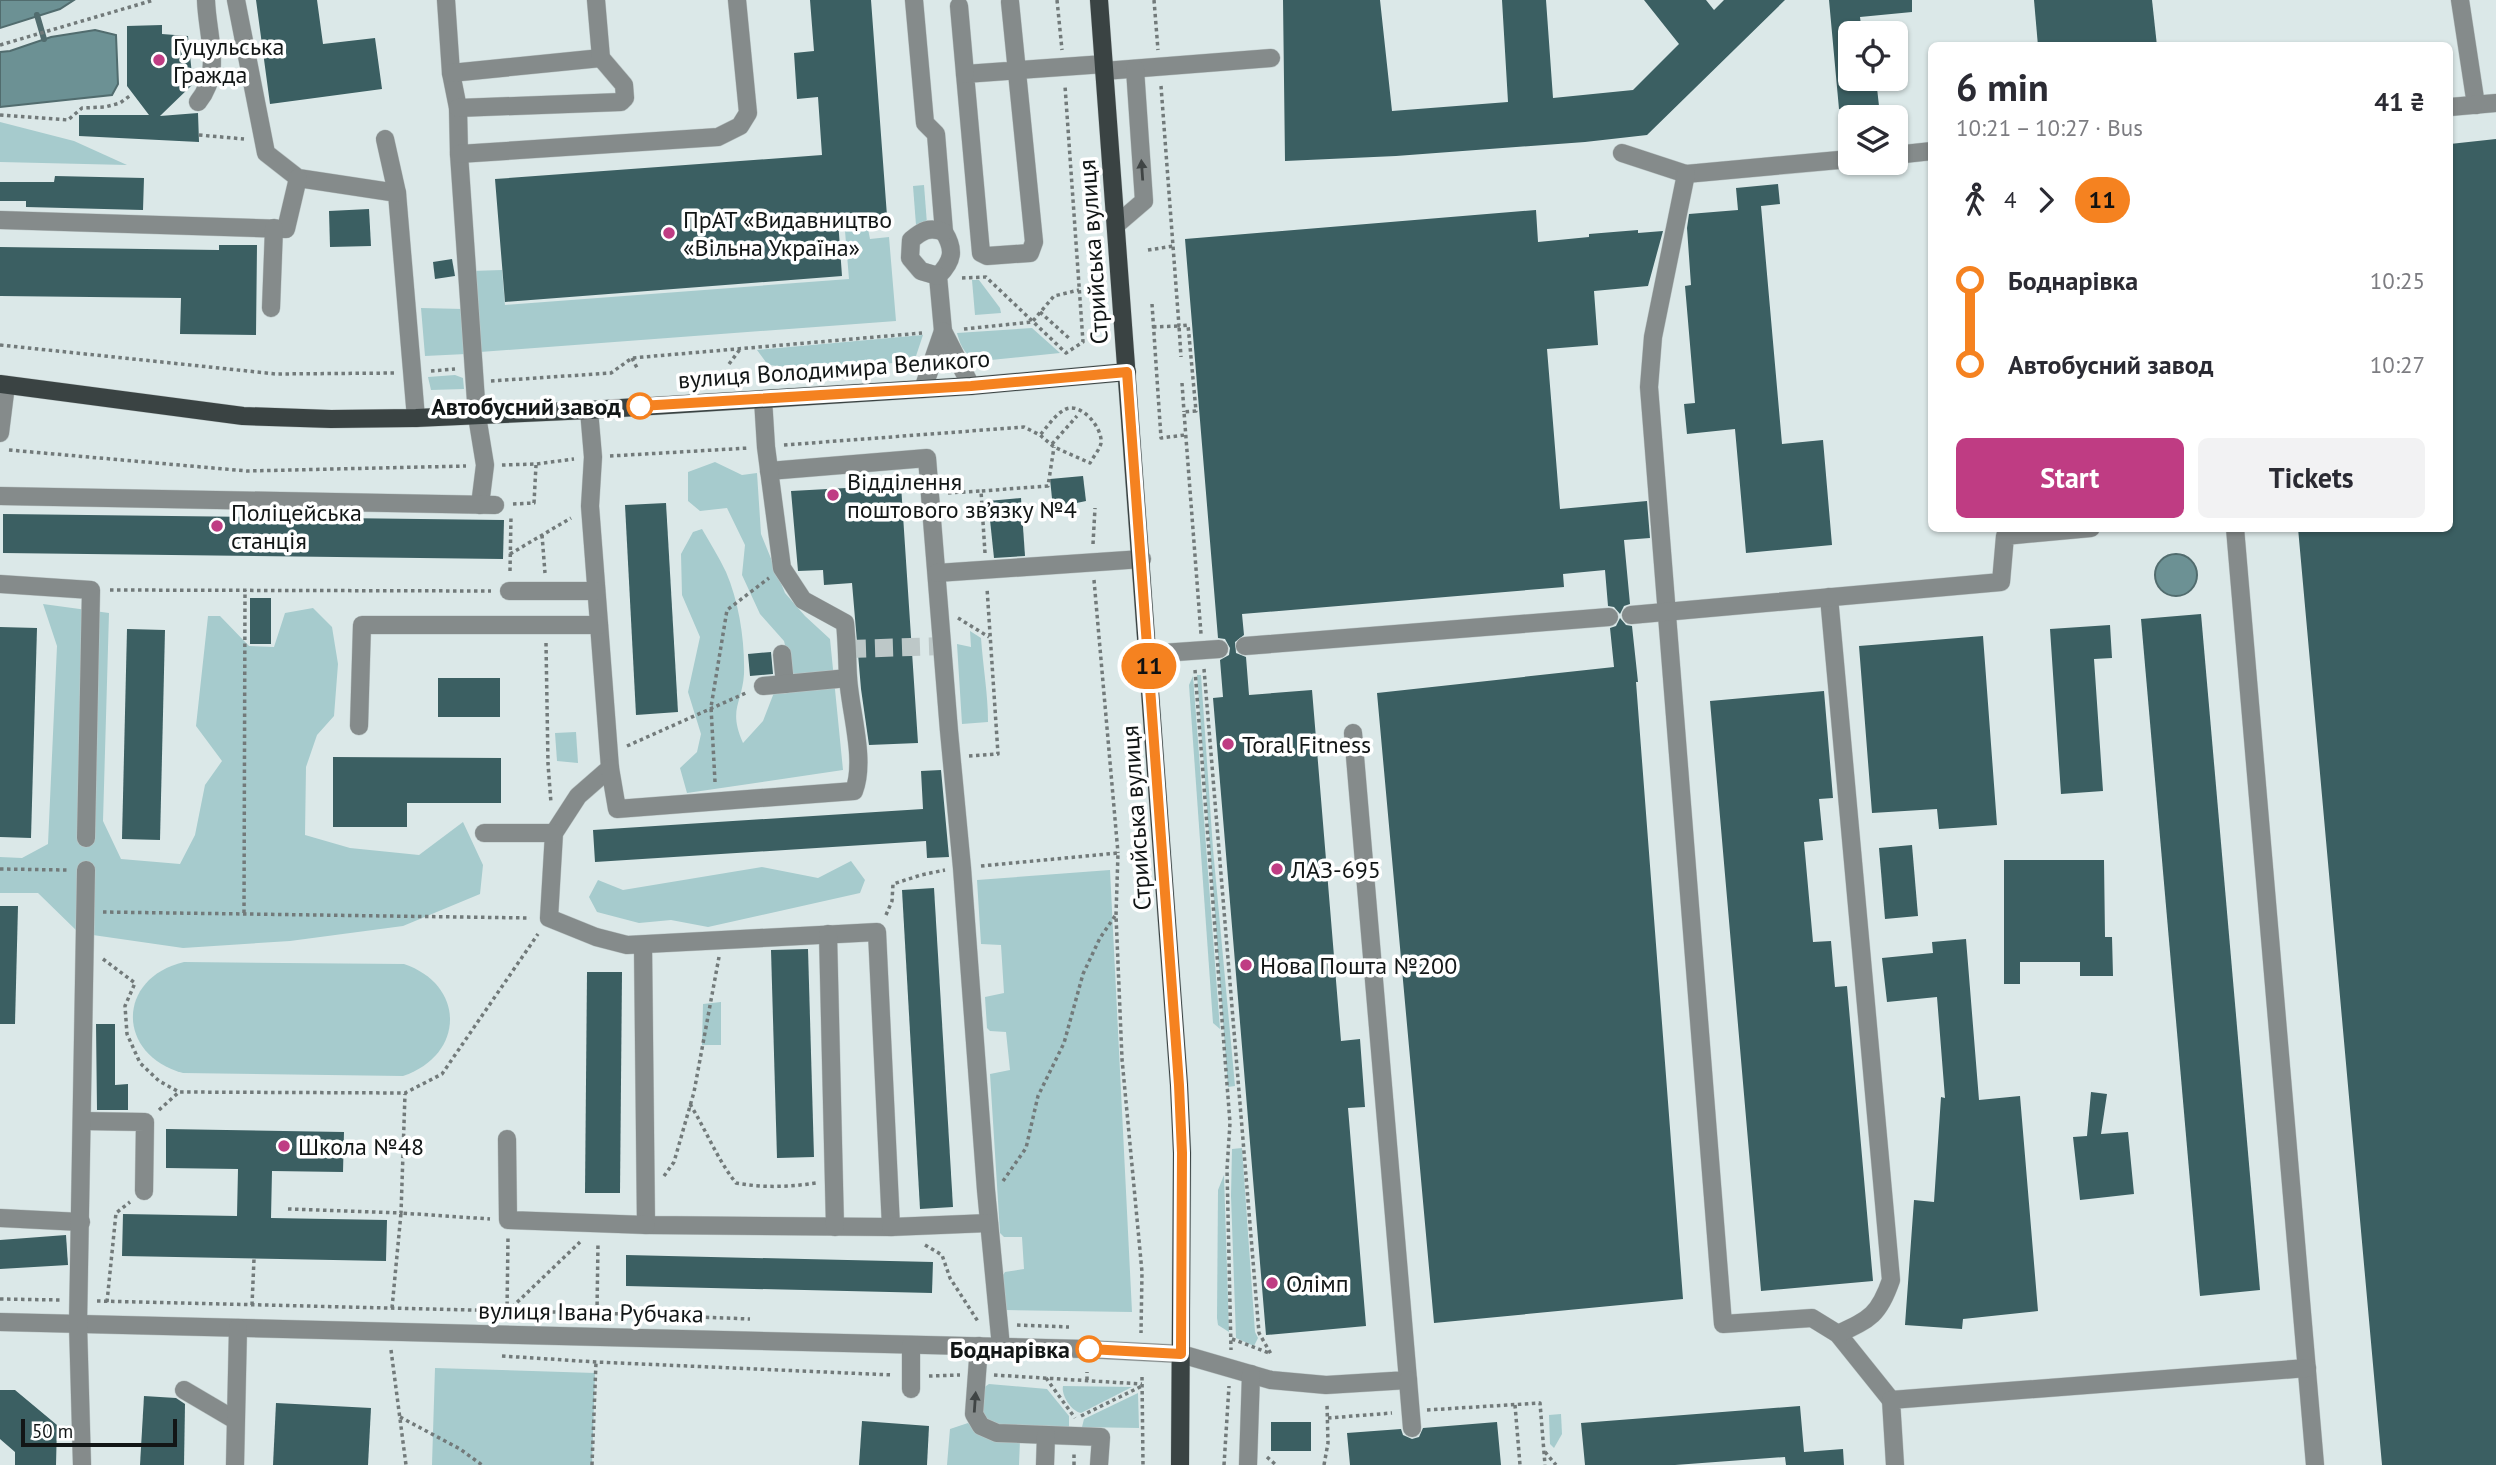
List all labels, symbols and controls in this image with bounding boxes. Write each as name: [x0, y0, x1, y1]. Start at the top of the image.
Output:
map controls: [1838, 21, 1908, 175]
button: locate: [1838, 21, 1908, 91]
place label: Гуцульська Гражда: [173, 31, 284, 90]
marker: Гуцульська Гражда: [151, 52, 167, 68]
text: 6 min: [1956, 62, 2049, 111]
text: 41 ₴: [2374, 85, 2425, 118]
button: layers: [1838, 105, 1908, 175]
text: 10:21 – 10:27 · Bus: [1956, 113, 2143, 142]
street label: Стрийська вулиця: [1071, 159, 1115, 345]
one-way arrow: [1136, 159, 1147, 181]
icon: walk: [1956, 181, 1994, 219]
icon: forward: [2027, 181, 2065, 219]
text: 11: [2089, 184, 2116, 215]
text: 4: [2004, 185, 2017, 214]
place label: ПрАТ «Видавництво «Вільна Україна»: [683, 204, 892, 263]
marker: ПрАТ «Видавництво «Вільна Україна»: [661, 225, 677, 241]
text: Боднарівка: [2008, 264, 2138, 297]
text: 10:25: [2370, 266, 2425, 295]
street label: вулиця Володимира Великого: [677, 343, 991, 395]
text: Автобусний завод: [2008, 348, 2214, 381]
text: 10:27: [2370, 350, 2425, 379]
place label: Автобусний завод: [431, 391, 621, 422]
marker: Автобусний завод: [627, 393, 653, 419]
button: Start: [1956, 438, 2184, 518]
button: Tickets: [2198, 438, 2425, 518]
place label: Відділення поштового зв’язку №4: [847, 466, 1077, 525]
marker: Відділення поштового зв’язку №4: [825, 487, 841, 503]
place label: Поліцейська станція: [231, 497, 362, 556]
marker: Поліцейська станція: [209, 518, 225, 534]
line badge: 11: [1118, 643, 1180, 689]
text: 11: [1135, 650, 1163, 681]
street label: Стрийська вулиця: [1114, 725, 1158, 911]
place label: Toral Fitness: [1242, 729, 1371, 760]
marker: Toral Fitness: [1220, 736, 1236, 752]
place label: ЛАЗ-695: [1290, 854, 1381, 885]
marker: ЛАЗ-695: [1269, 861, 1285, 877]
place label: Нова Пошта №200: [1260, 950, 1457, 981]
marker: Нова Пошта №200: [1238, 957, 1254, 973]
place label: Школа №48: [298, 1131, 424, 1162]
marker: Школа №48: [276, 1138, 292, 1154]
place label: Олімп: [1286, 1268, 1349, 1299]
marker: Олімп: [1264, 1275, 1280, 1291]
street label: вулиця Івана Рубчака: [478, 1295, 704, 1329]
place label: Боднарівка: [950, 1334, 1070, 1365]
marker: Боднарівка: [1076, 1336, 1102, 1362]
one-way arrow: [970, 1391, 981, 1413]
scale bar: [21, 1416, 177, 1448]
text: 50 m: [32, 1419, 73, 1443]

